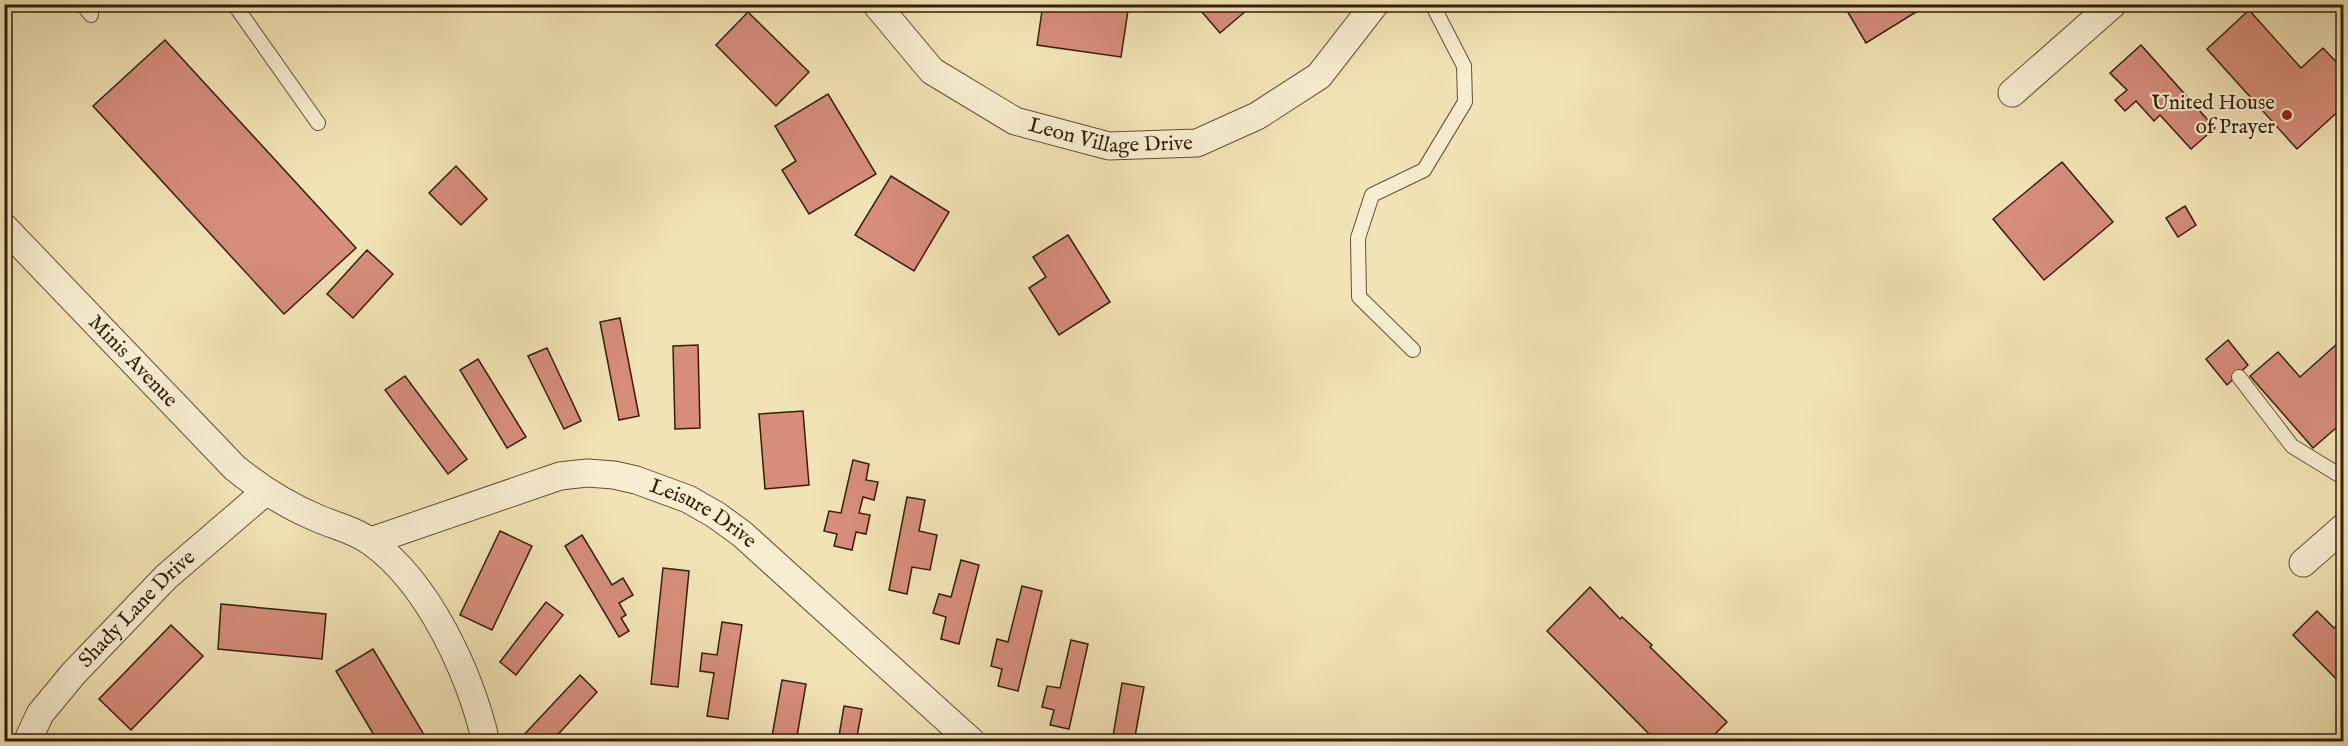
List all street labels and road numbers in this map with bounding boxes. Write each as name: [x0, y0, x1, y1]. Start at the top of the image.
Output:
street label: Leon Village Drive: [1026, 112, 1193, 159]
street label: Minis Avenue: [82, 309, 184, 414]
street label: Leisure Drive: [646, 473, 763, 555]
street label: Shady Lane Drive: [73, 544, 201, 674]

